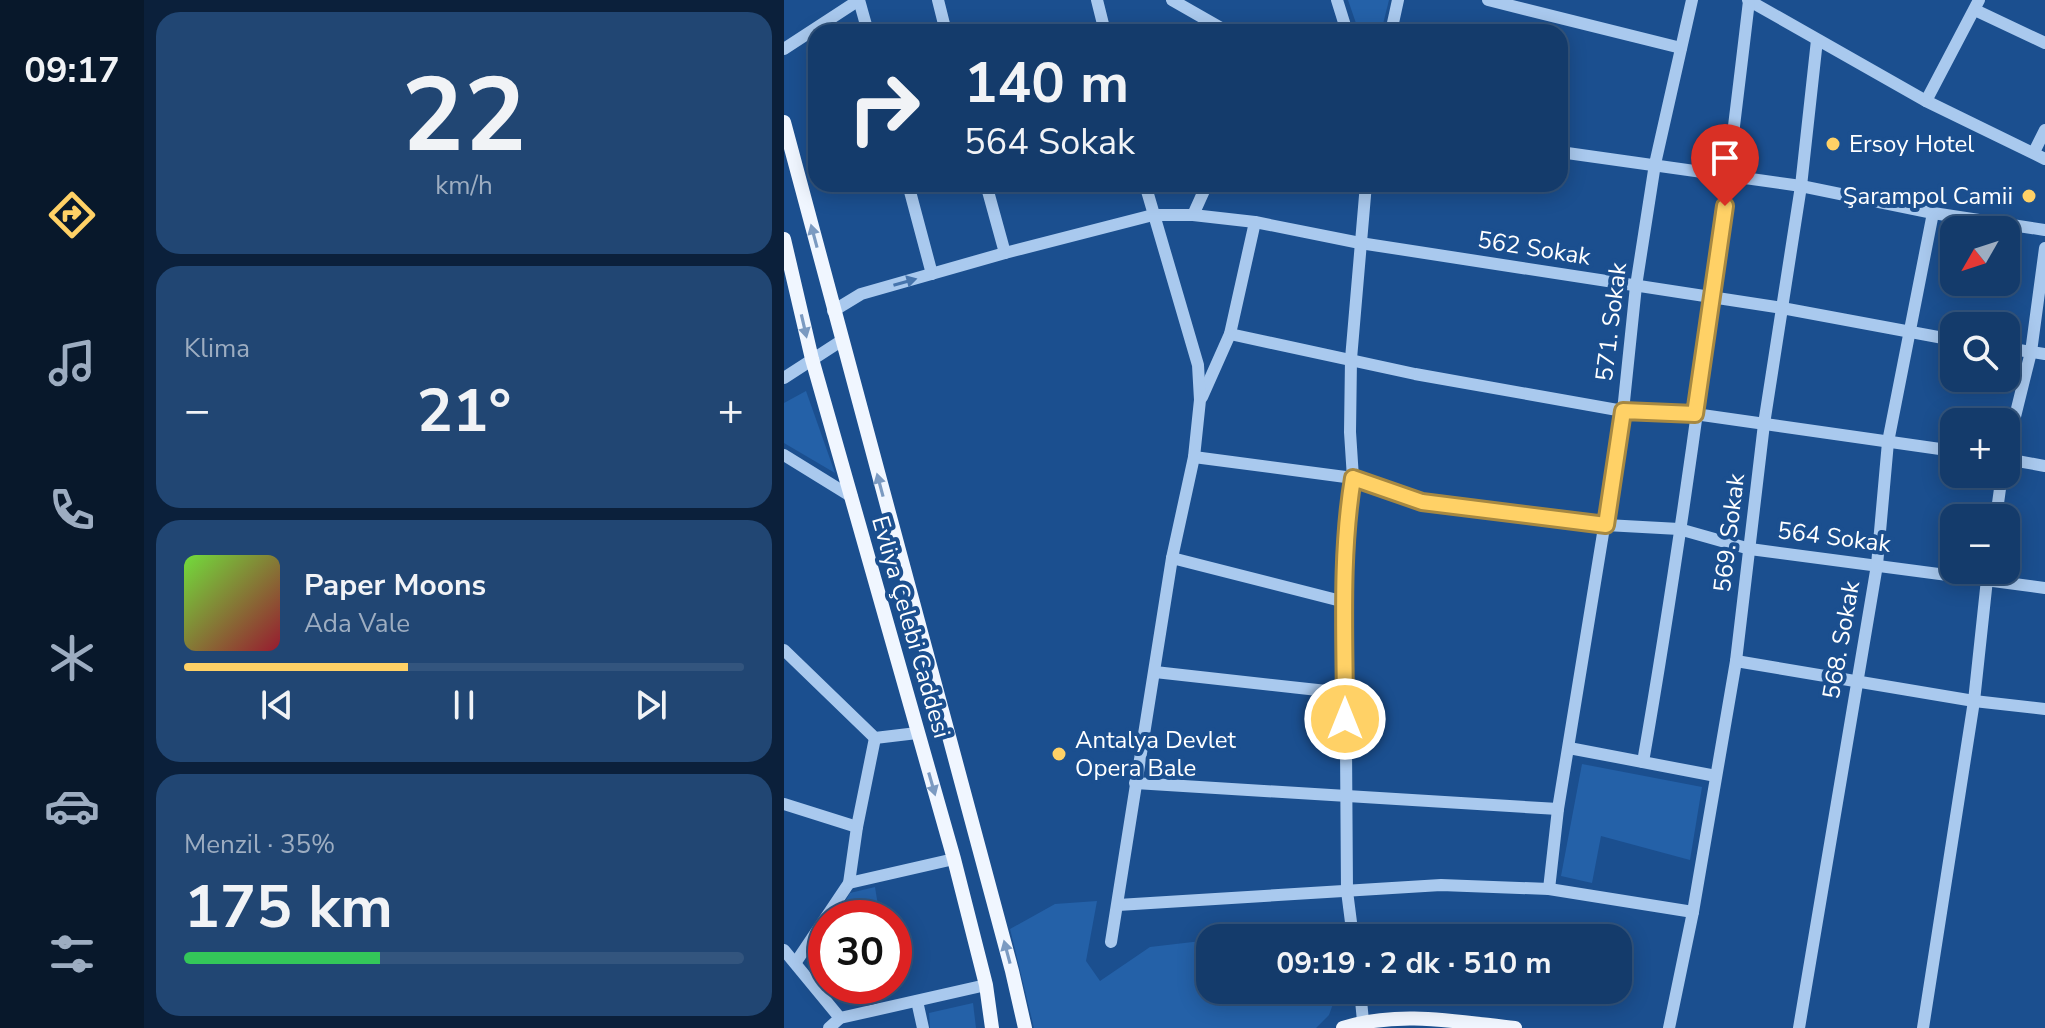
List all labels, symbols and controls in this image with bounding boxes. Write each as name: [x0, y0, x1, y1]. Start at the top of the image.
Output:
text: 22: [402, 45, 526, 187]
text: 140 m: [964, 45, 1129, 122]
text: 09:17: [24, 46, 120, 95]
icon: right: [832, 56, 936, 160]
text: 564 Sokak: [964, 118, 1135, 167]
pin: [1691, 124, 1759, 206]
place label: Ersoy Hotel: [1849, 128, 1974, 160]
marker: Ersoy Hotel: [1824, 135, 1842, 153]
icon: arrive: [1703, 136, 1747, 180]
text: km/h: [435, 168, 493, 203]
place label: Şarampol Camii: [1843, 180, 2013, 212]
icon: directions: [44, 187, 100, 243]
marker: Şarampol Camii: [2020, 187, 2038, 205]
north arrow: [1940, 216, 2020, 296]
map controls: [1940, 216, 2020, 584]
one-way arrow: [807, 223, 819, 248]
street label: 562 Sokak: [1475, 223, 1594, 273]
street label: 571. Sokak: [1588, 260, 1634, 383]
one-way arrow: [893, 275, 917, 288]
button: search: [1940, 312, 2020, 392]
one-way arrow: [798, 314, 811, 339]
text: Klima: [184, 331, 250, 366]
icon: music: [44, 335, 100, 391]
text: 21°: [417, 370, 511, 452]
text: −: [184, 381, 210, 441]
text: +: [718, 381, 744, 441]
button: +: [1940, 408, 2020, 488]
street label: 569. Sokak: [1706, 471, 1752, 594]
one-way arrow: [873, 473, 886, 497]
icon: phone: [44, 482, 100, 538]
button: −: [1940, 504, 2020, 584]
street label: Evliya Çelebi Caddesi: [864, 512, 958, 742]
street label: 564 Sokak: [1775, 514, 1894, 560]
text: Paper Moons: [304, 565, 486, 606]
street label: 568. Sokak: [1815, 577, 1867, 702]
text: Ada Vale: [304, 606, 410, 641]
icon: climate: [44, 630, 100, 686]
position arrow: [1303, 677, 1387, 761]
icon: previous: [255, 683, 299, 727]
icon: pause: [442, 683, 486, 727]
icon: next: [629, 683, 673, 727]
place label: Antalya Devlet Opera Bale: [1075, 724, 1237, 784]
marker: Antalya Devlet Opera Bale: [1050, 745, 1068, 763]
one-way arrow: [926, 773, 939, 797]
icon: car: [44, 778, 100, 834]
text: Menzil · 35%: [184, 827, 335, 862]
text: 175 km: [184, 866, 393, 948]
speed limit sign: 30: [808, 900, 912, 1004]
icon: filters: [44, 926, 100, 982]
one-way arrow: [1000, 940, 1013, 964]
text: 09:19 · 2 dk · 510 m: [1276, 943, 1552, 984]

